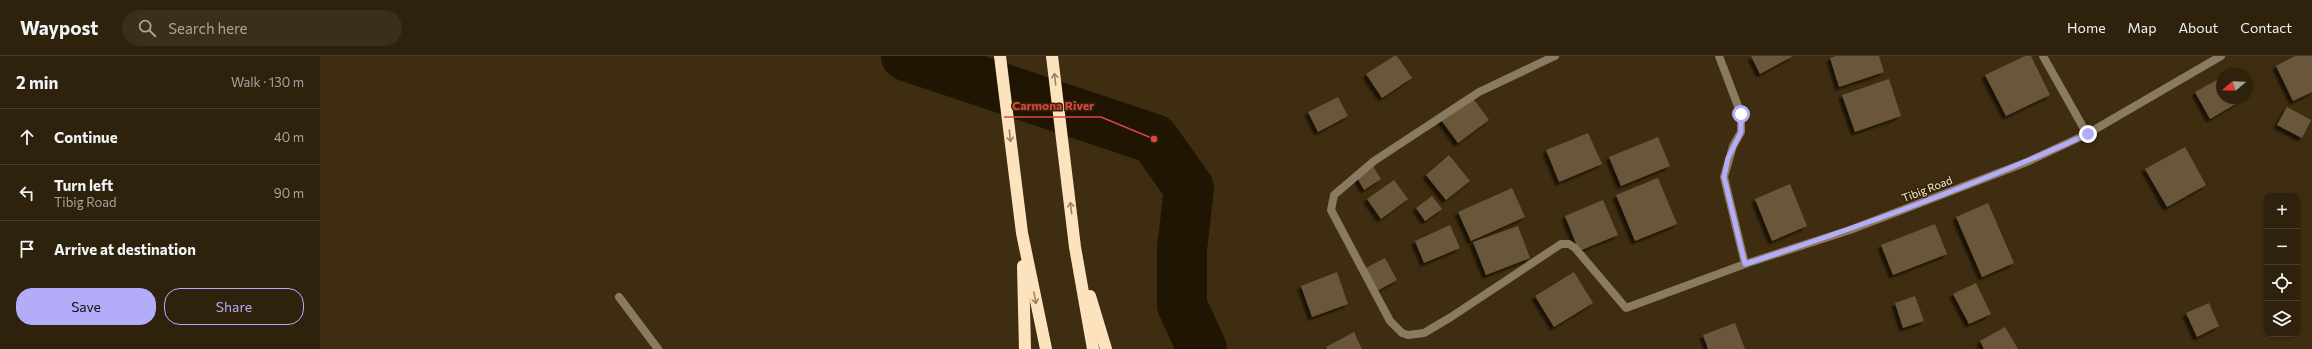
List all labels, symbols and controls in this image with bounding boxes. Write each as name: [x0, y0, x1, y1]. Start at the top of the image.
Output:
search box: [122, 10, 402, 46]
text: Waypost: [20, 16, 98, 39]
icon: search: [136, 17, 158, 39]
text: Search here: [168, 19, 248, 37]
text: Home: [2067, 19, 2106, 36]
text: Map: [2128, 19, 2156, 36]
text: About: [2178, 19, 2218, 36]
text: Contact: [2240, 19, 2292, 36]
north arrow: [2216, 68, 2252, 104]
text: 2 min: [16, 72, 58, 93]
one-way arrow: [1051, 73, 1059, 86]
text: Walk · 130 m: [231, 74, 304, 90]
callout: Carmona River: [1004, 93, 1101, 117]
text: Carmona River: [1012, 98, 1094, 112]
route start: [1732, 105, 1750, 123]
route end: [2079, 125, 2097, 143]
icon: ahead: [16, 126, 38, 148]
text: Continue: [54, 128, 118, 146]
text: 40 m: [274, 129, 304, 145]
one-way arrow: [1006, 129, 1014, 142]
street label: Tibig Road: [1900, 173, 1954, 204]
text: Turn left: [54, 176, 113, 194]
icon: left: [16, 182, 38, 204]
text: 90 m: [274, 185, 304, 201]
map controls: [2264, 193, 2300, 337]
button: +: [2264, 193, 2300, 229]
text: Tibig Road: [54, 194, 117, 210]
one-way arrow: [1067, 202, 1074, 215]
button: −: [2264, 229, 2300, 265]
icon: arrive: [16, 238, 38, 260]
text: Arrive at destination: [54, 240, 196, 258]
button: locate: [2264, 265, 2300, 301]
button: Save: [16, 288, 156, 325]
button: Share: [164, 288, 304, 325]
one-way arrow: [1032, 291, 1040, 304]
button: layers: [2264, 301, 2300, 337]

